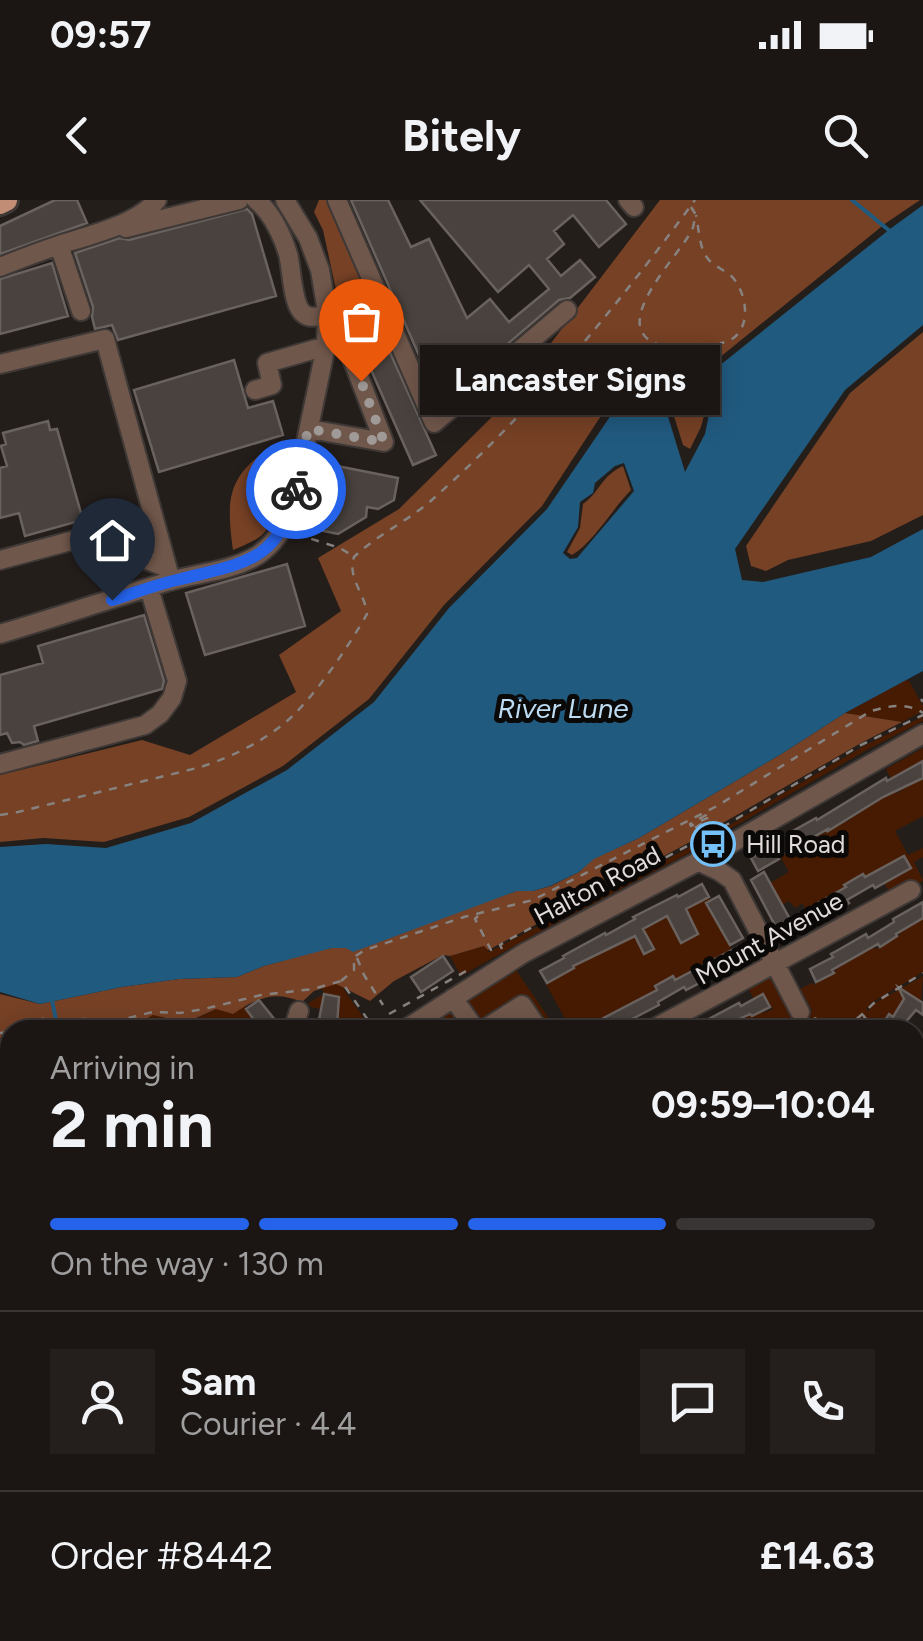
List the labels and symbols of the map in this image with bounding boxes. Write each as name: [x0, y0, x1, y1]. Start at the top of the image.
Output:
pin: [319, 279, 404, 382]
callout: Lancaster Signs: [421, 346, 721, 416]
courier: [246, 439, 346, 539]
pin: [70, 498, 155, 601]
water label: River Lune: [497, 691, 629, 725]
bus stop icon: Hill Road: [690, 821, 736, 867]
place label: Hill Road: [746, 829, 845, 859]
street label: Halton Road: [529, 839, 665, 931]
street label: Mount Avenue: [690, 885, 848, 991]

